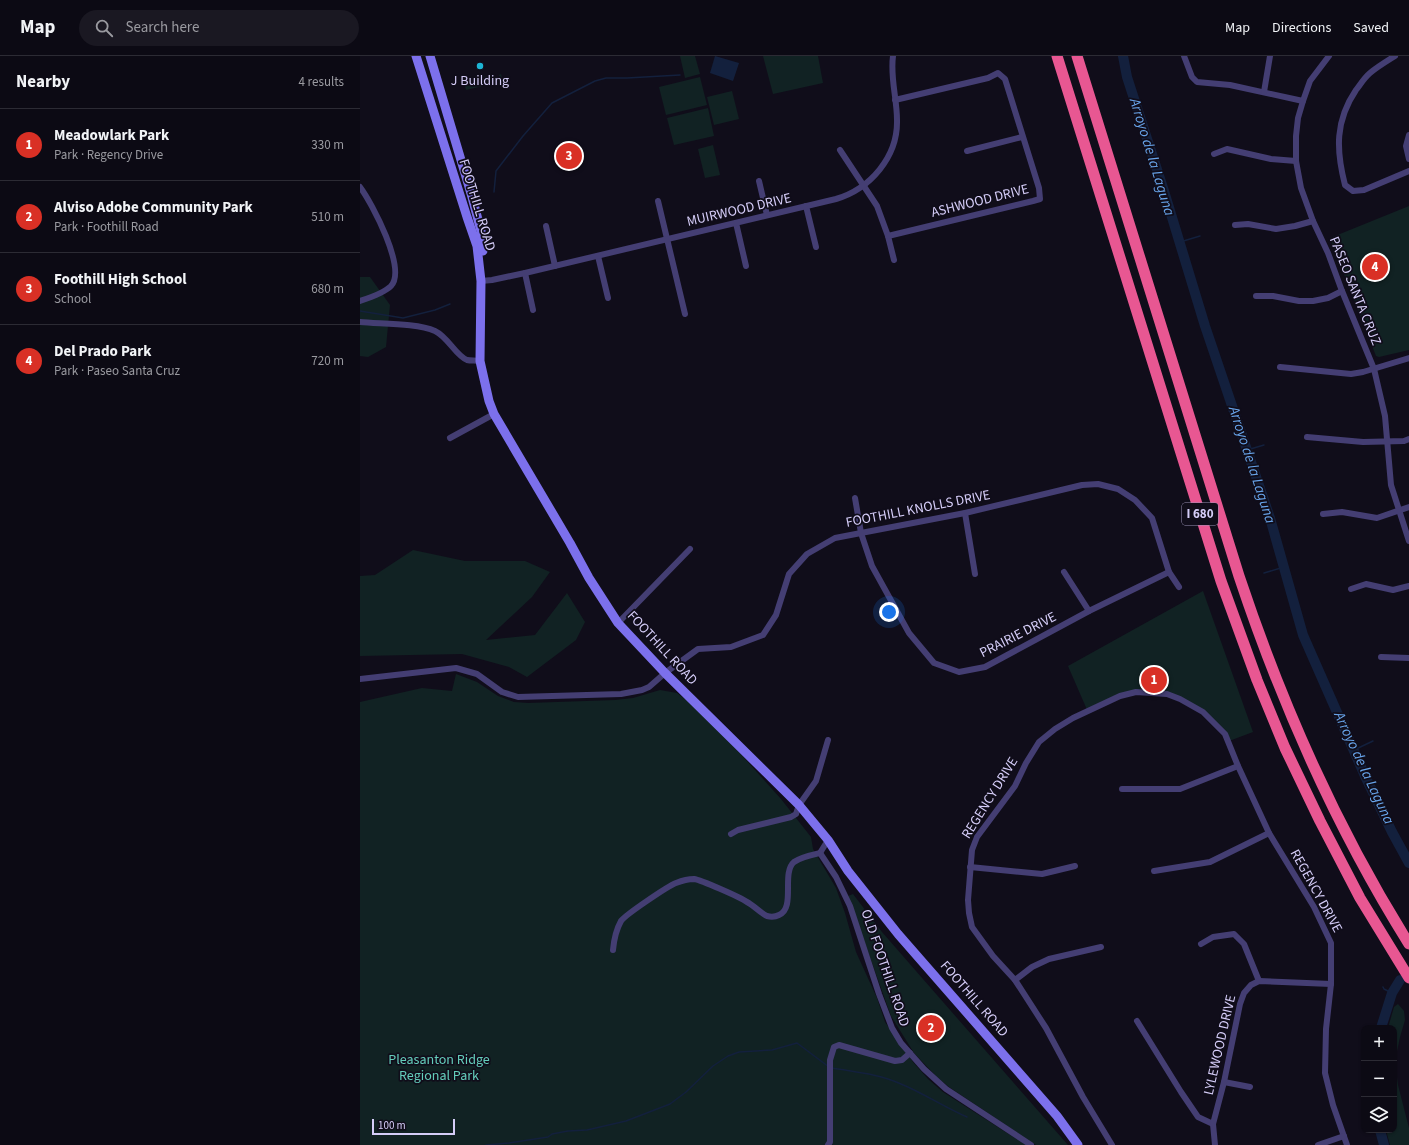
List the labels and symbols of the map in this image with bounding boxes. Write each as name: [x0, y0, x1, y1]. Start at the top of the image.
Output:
marker: J Building: [475, 61, 485, 71]
place label: J Building: [451, 71, 509, 91]
water label: Arroyo de la Laguna: [1124, 95, 1180, 218]
pin: 3: [556, 141, 582, 171]
street label: FOOTHILL ROAD: [454, 157, 500, 253]
street label: ASHWOOD DRIVE: [929, 179, 1031, 223]
street label: MUIRWOOD DRIVE: [685, 188, 793, 232]
street label: PASEO SANTA CRUZ: [1324, 234, 1386, 348]
pin: 4: [1362, 252, 1388, 282]
water label: Arroyo de la Laguna: [1223, 403, 1281, 526]
street label: FOOTHILL KNOLLS DRIVE: [844, 485, 992, 533]
road number: I 680: [1182, 503, 1218, 525]
your location: [879, 602, 899, 622]
street label: FOOTHILL ROAD: [622, 606, 702, 690]
street label: PRAIRIE DRIVE: [976, 607, 1060, 663]
pin: 1: [1141, 665, 1167, 695]
water label: Arroyo de la Laguna: [1328, 707, 1399, 828]
street label: REGENCY DRIVE: [957, 753, 1023, 843]
street label: REGENCY DRIVE: [1285, 846, 1347, 936]
street label: OLD FOOTHILL ROAD: [856, 907, 914, 1029]
street label: FOOTHILL ROAD: [935, 957, 1013, 1041]
street label: LYLEWOOD DRIVE: [1199, 993, 1241, 1097]
pin: 2: [918, 1013, 944, 1043]
park label: Pleasanton Ridge Regional Park: [388, 1050, 490, 1086]
scale bar: [372, 1117, 455, 1136]

